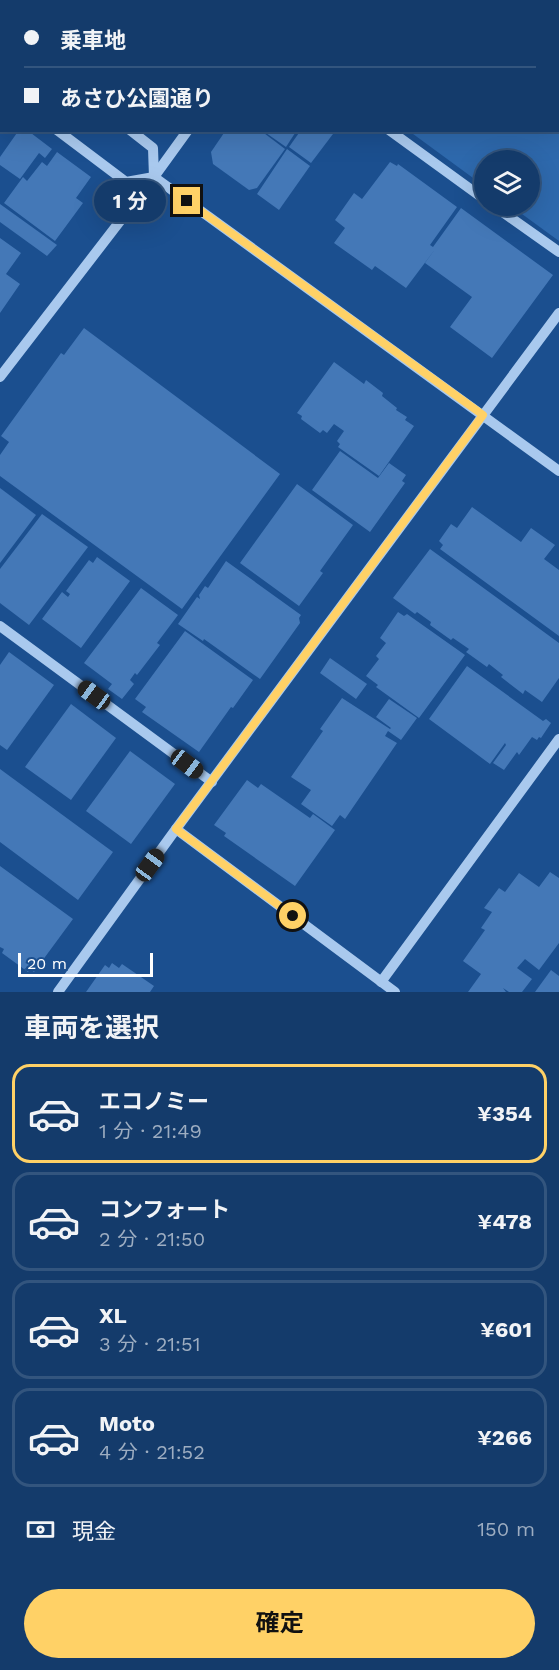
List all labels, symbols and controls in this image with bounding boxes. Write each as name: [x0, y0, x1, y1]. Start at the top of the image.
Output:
text: 乗車地: [60, 28, 126, 53]
text: あさひ公園通り: [60, 86, 214, 111]
map controls: [474, 150, 540, 216]
button: layers: [474, 150, 540, 216]
callout: 1 分: [94, 180, 166, 222]
route end: [173, 187, 200, 214]
text: 1 分: [113, 189, 147, 213]
car: [74, 677, 114, 713]
car: [167, 746, 207, 782]
car: [132, 845, 168, 885]
route start: [279, 902, 306, 929]
scale bar: [18, 950, 153, 977]
text: 20 m: [27, 954, 67, 973]
text: 車両を選択: [24, 1012, 159, 1044]
icon: car: [27, 1087, 81, 1141]
text: エコノミー: [99, 1089, 209, 1114]
text: ¥354: [477, 1101, 532, 1126]
text: 1 分 · 21:49: [99, 1119, 202, 1143]
icon: car: [27, 1195, 81, 1249]
text: コンフォート: [99, 1197, 230, 1222]
text: ¥478: [478, 1209, 532, 1234]
text: 2 分 · 21:50: [99, 1227, 205, 1251]
icon: car: [27, 1303, 81, 1357]
text: XL: [99, 1303, 127, 1328]
text: ¥601: [480, 1317, 532, 1342]
text: 3 分 · 21:51: [99, 1332, 200, 1356]
icon: car: [27, 1411, 81, 1465]
text: Moto: [99, 1411, 155, 1436]
text: ¥266: [477, 1425, 532, 1450]
text: 4 分 · 21:52: [99, 1440, 205, 1464]
icon: cash: [24, 1513, 57, 1546]
text: 150 m: [477, 1517, 535, 1541]
text: 現金: [72, 1519, 116, 1544]
button: 確定: [24, 1589, 535, 1658]

